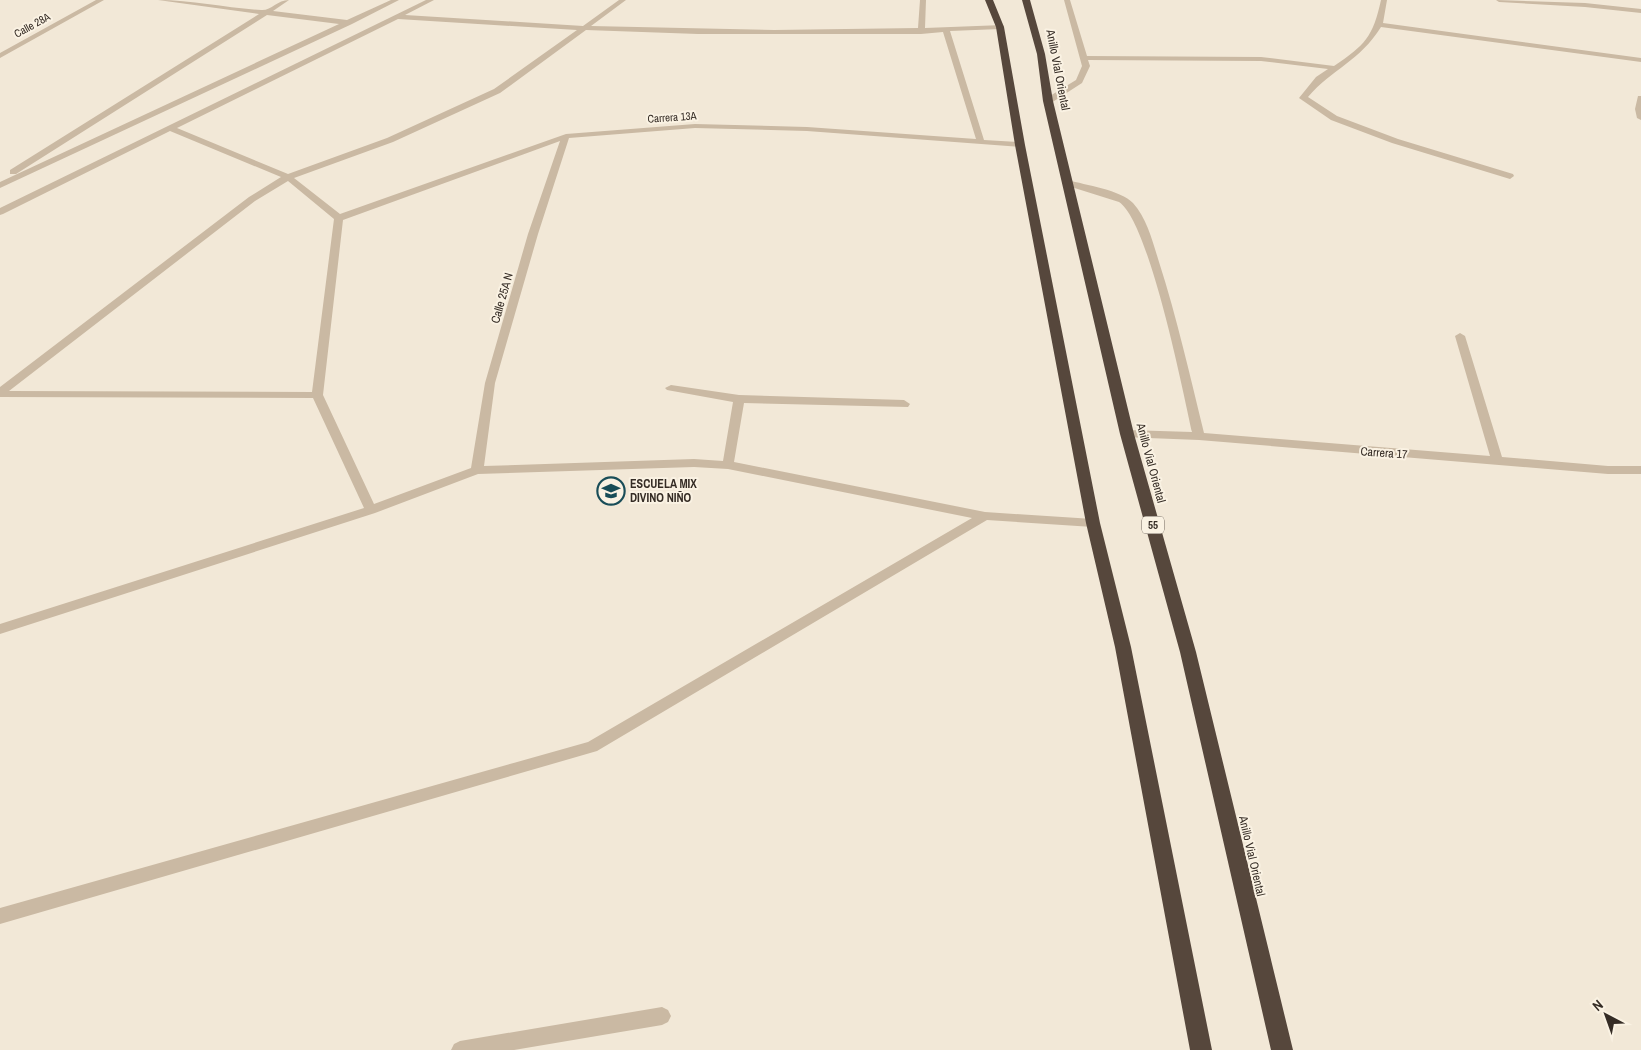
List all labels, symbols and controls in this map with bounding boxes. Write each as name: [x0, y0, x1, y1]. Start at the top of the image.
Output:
street label: Calle 28A: [12, 9, 53, 41]
street label: Anillo Vial Oriental: [1042, 27, 1074, 112]
street label: Carrera 13A: [647, 108, 698, 126]
street label: Calle 25A N: [487, 271, 517, 325]
street label: Anillo Vial Oriental: [1132, 420, 1169, 505]
street label: Carrera 17: [1360, 443, 1409, 463]
school or university icon: ESCUELA MIX DIVINO NIÑO: [596, 476, 626, 506]
place label: ESCUELA MIX DIVINO NIÑO: [630, 476, 697, 506]
road number: 55: [1142, 516, 1164, 534]
street label: Anillo Vial Oriental: [1235, 813, 1269, 898]
north arrow: [1581, 990, 1631, 1040]
text: N: [1588, 996, 1607, 1015]

